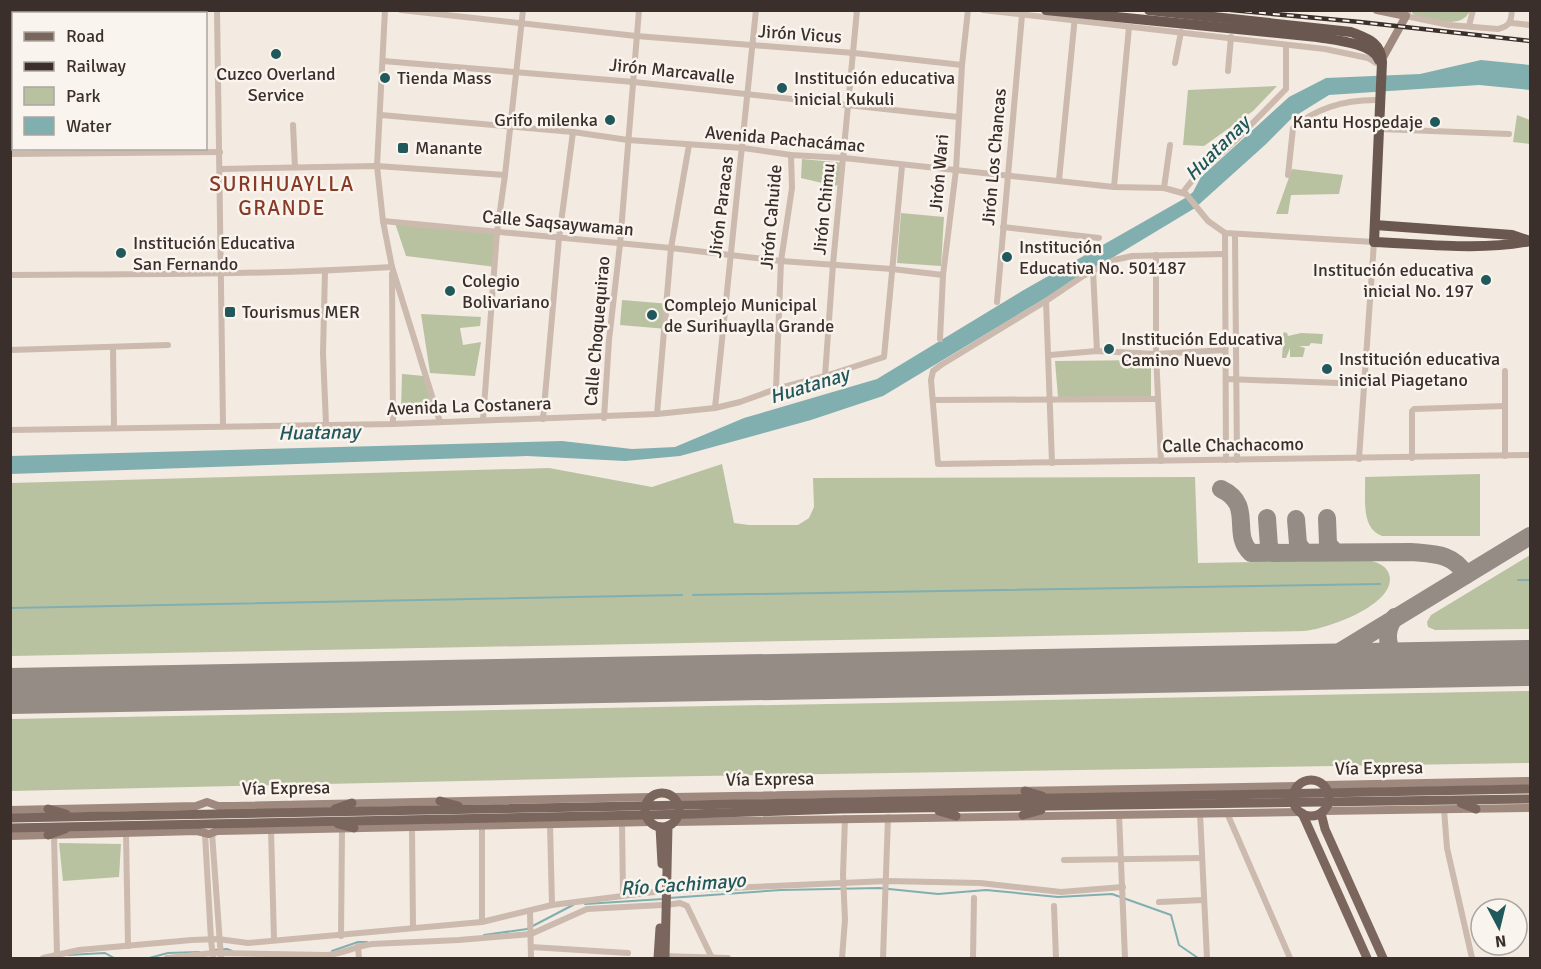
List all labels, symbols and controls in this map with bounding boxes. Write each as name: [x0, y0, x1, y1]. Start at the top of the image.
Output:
legend: [12, 12, 207, 150]
street label: Jirón Vicus: [757, 20, 843, 48]
text: Road: [66, 25, 105, 47]
marker: Cuzco Overland Service: [269, 47, 283, 61]
street label: Jirón Marcavalle: [608, 53, 736, 89]
text: Railway: [66, 55, 127, 77]
place label: Cuzco Overland Service: [216, 63, 336, 106]
place label: Tienda Mass: [397, 67, 492, 89]
place label: Institución educativa inicial Kukuli: [794, 67, 955, 110]
marker: Tienda Mass: [378, 71, 392, 85]
marker: Institución educativa inicial Kukuli: [775, 81, 789, 95]
text: Park: [66, 85, 101, 107]
street label: Jirón Los Chancas: [977, 87, 1011, 227]
place label: Grifo milenka: [494, 109, 598, 131]
water label: Huatanay: [1180, 109, 1257, 186]
place label: Kantu Hospedaje: [1293, 111, 1423, 133]
marker: Grifo milenka: [603, 113, 617, 127]
text: Water: [66, 115, 112, 137]
marker: Kantu Hospedaje: [1428, 115, 1442, 129]
street label: Avenida Pachacámac: [704, 121, 866, 157]
street label: Jirón Wari: [925, 133, 953, 213]
place label: Manante: [415, 137, 483, 159]
marker: Manante: [396, 141, 410, 155]
street label: Jirón Paracas: [704, 155, 738, 259]
street label: Jirón Chimu: [808, 162, 840, 256]
street label: Jirón Cahuide: [755, 164, 787, 270]
district label: SURIHUAYLLA GRANDE: [209, 171, 355, 221]
street label: Calle Saqsaywaman: [481, 205, 635, 241]
place label: Institución Educativa San Fernando: [133, 232, 295, 275]
place label: Institución Educativa No. 501187: [1019, 236, 1187, 279]
marker: Institución Educativa San Fernando: [114, 246, 128, 260]
marker: Institución Educativa No. 501187: [1000, 250, 1014, 264]
street label: Calle Choquequirao: [579, 255, 615, 407]
place label: Institución educativa inicial No. 197: [1313, 259, 1474, 302]
place label: Colegio Bolivariano: [462, 270, 550, 313]
marker: Institución educativa inicial No. 197: [1479, 273, 1493, 287]
marker: Colegio Bolivariano: [443, 284, 457, 298]
place label: Complejo Municipal de Surihuaylla Grande: [664, 294, 834, 337]
place label: Tourismus MER: [242, 301, 360, 323]
marker: Tourismus MER: [223, 305, 237, 319]
marker: Complejo Municipal de Surihuaylla Grande: [645, 308, 659, 322]
place label: Institución Educativa Camino Nuevo: [1121, 328, 1283, 371]
marker: Institución Educativa Camino Nuevo: [1102, 342, 1116, 356]
place label: Institución educativa inicial Piagetano: [1339, 348, 1500, 391]
water label: Huatanay: [766, 361, 854, 409]
marker: Institución educativa inicial Piagetano: [1320, 362, 1334, 376]
street label: Avenida La Costanera: [386, 392, 552, 420]
water label: Huatanay: [278, 419, 363, 446]
street label: Calle Chachacomo: [1162, 433, 1304, 457]
street label: Vía Expresa: [1335, 756, 1423, 780]
street label: Vía Expresa: [726, 767, 814, 791]
street label: Vía Expresa: [242, 776, 330, 800]
water label: Río Cachimayo: [620, 868, 748, 901]
north arrow: [1469, 897, 1529, 957]
text: N: [1494, 930, 1507, 951]

